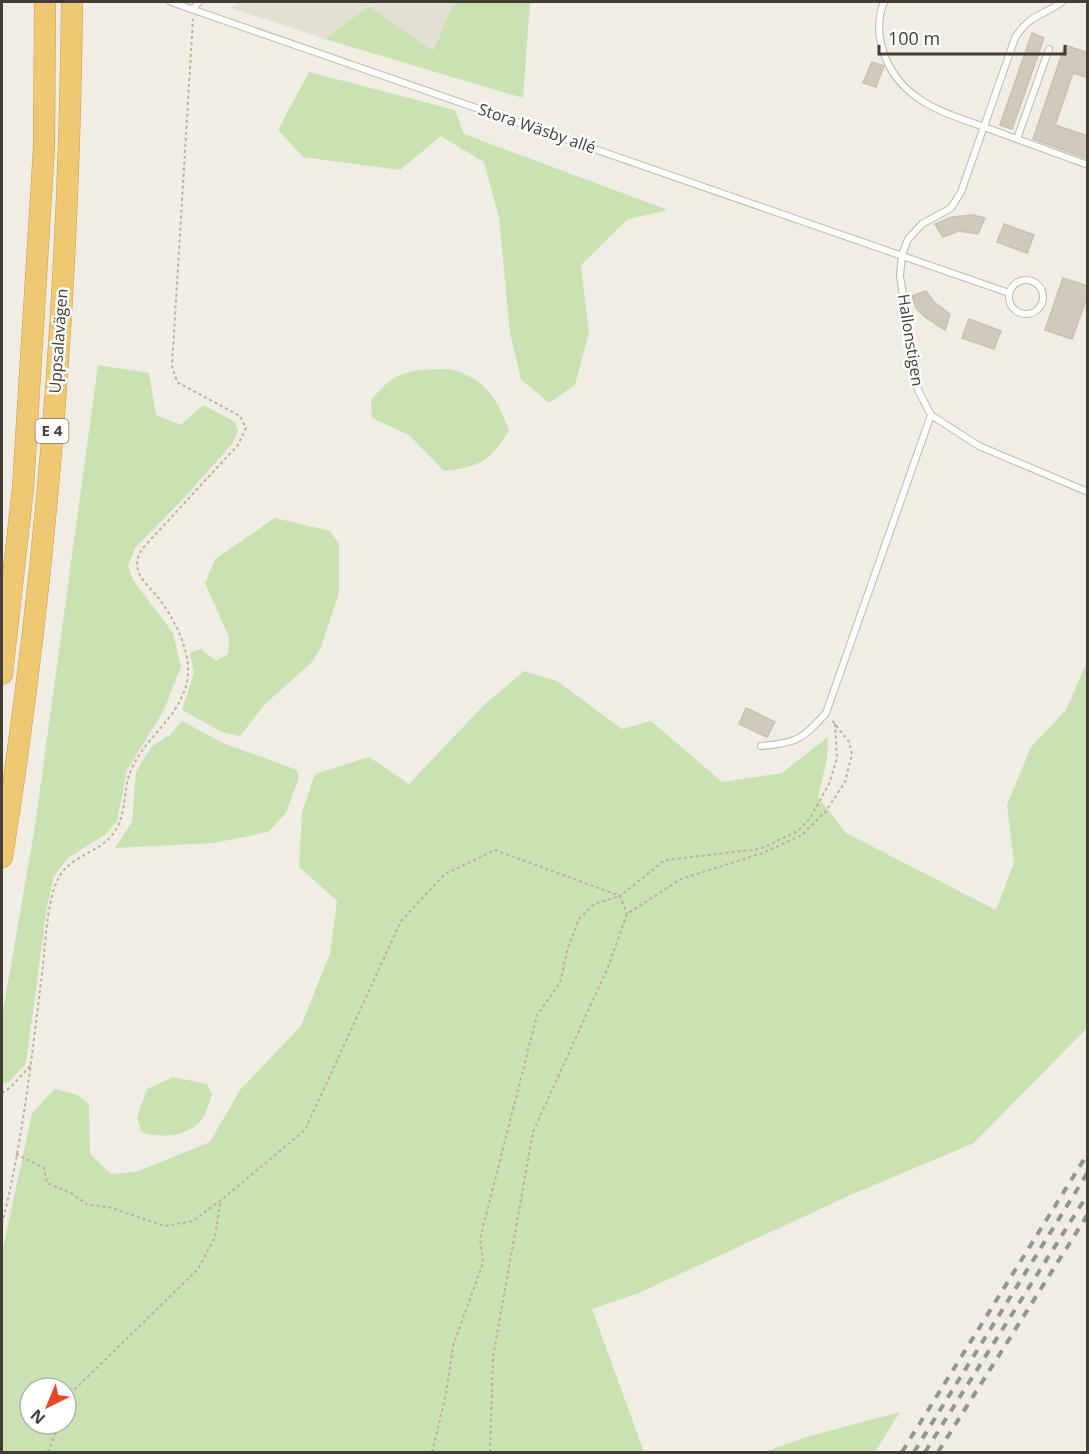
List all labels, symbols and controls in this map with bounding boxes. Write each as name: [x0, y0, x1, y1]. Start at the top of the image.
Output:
scale bar: [879, 18, 1065, 56]
text: 100 m: [888, 26, 940, 50]
street label: Stora Wäsby allé: [475, 98, 599, 158]
street label: Uppsalavägen: [43, 288, 73, 394]
street label: Hallonstigen: [893, 292, 929, 388]
road number: E 4: [36, 419, 68, 443]
north arrow: [18, 1376, 78, 1436]
text: N: [26, 1404, 50, 1429]

